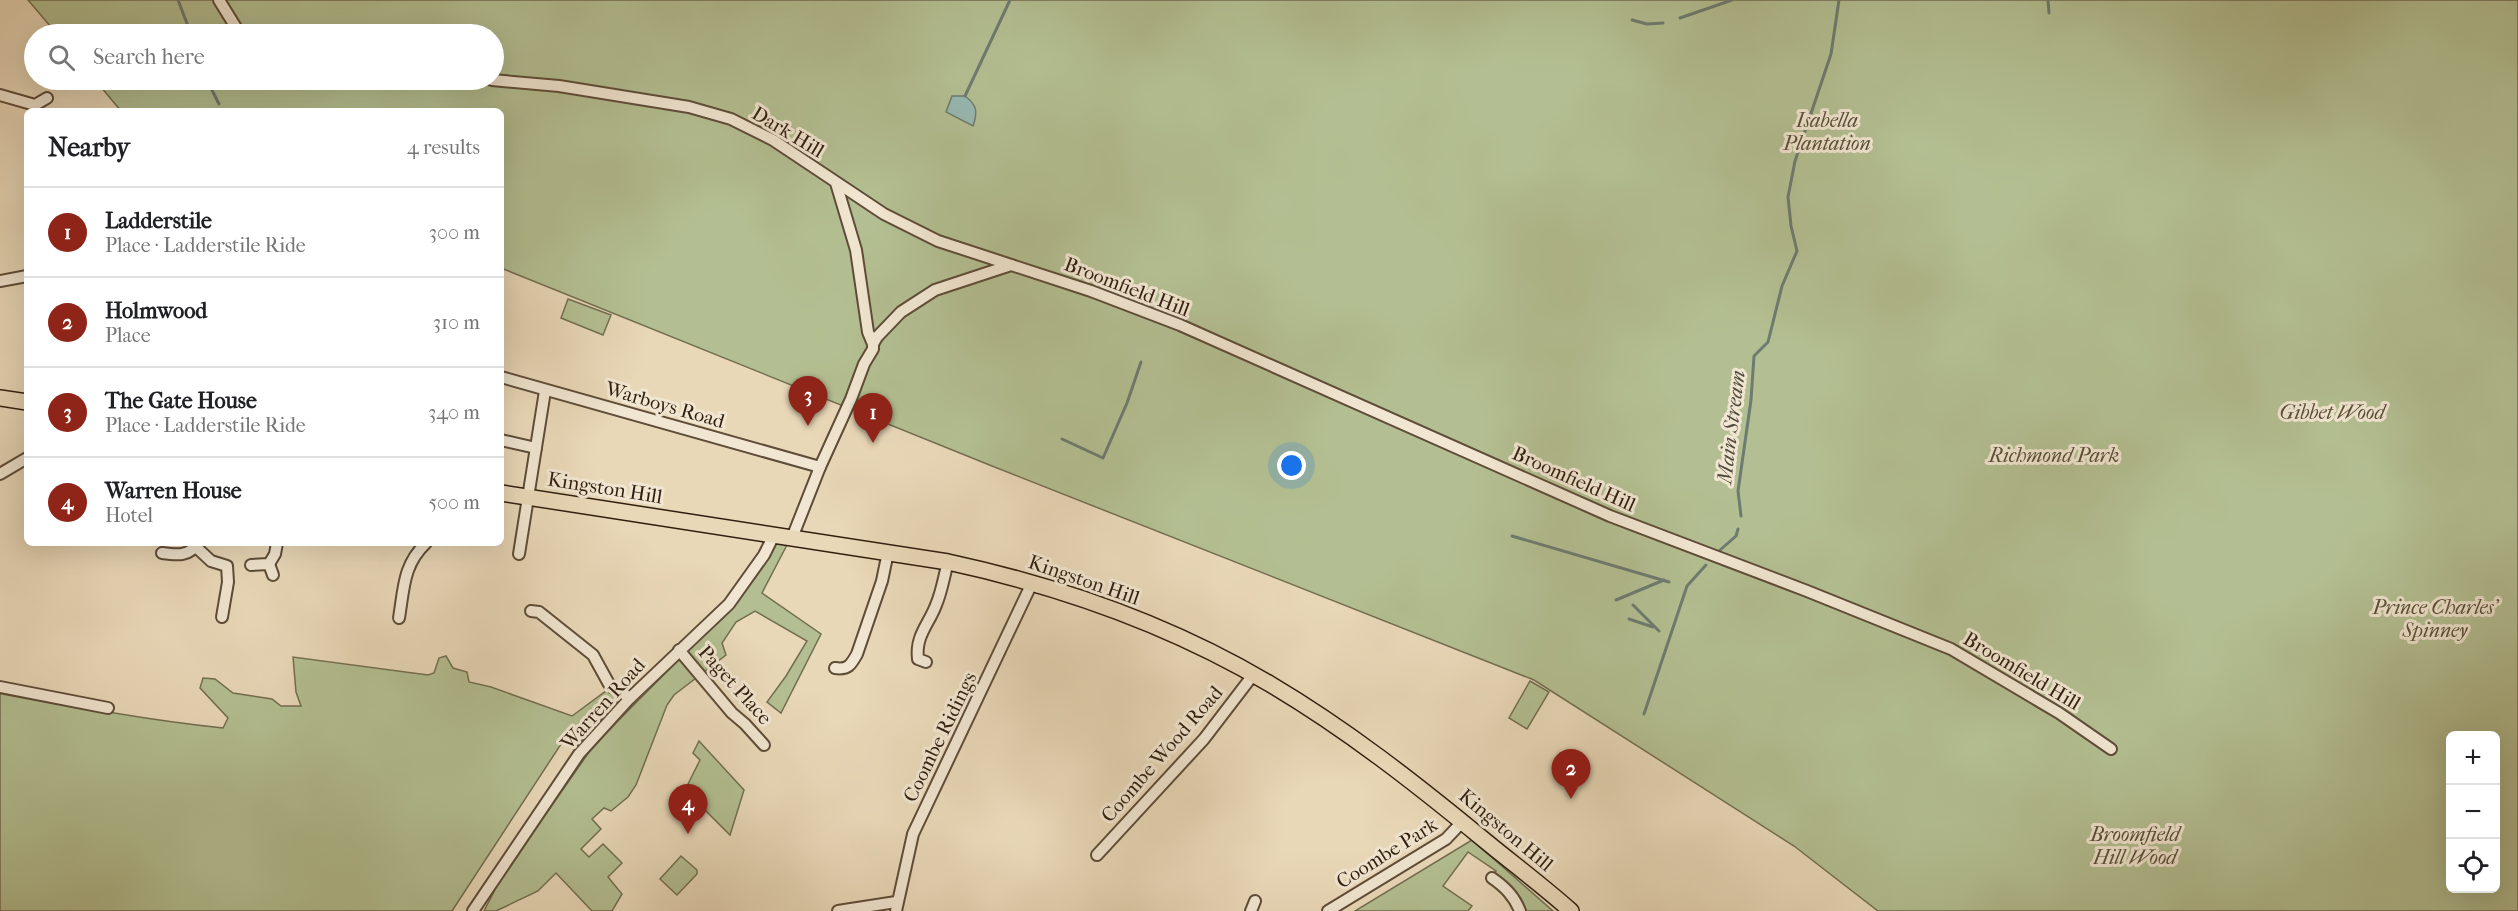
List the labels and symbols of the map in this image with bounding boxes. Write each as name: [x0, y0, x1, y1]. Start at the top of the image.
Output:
street label: Dark Hill: [748, 101, 829, 163]
park label: Isabella Plantation: [1782, 109, 1871, 155]
street label: Broomfield Hill: [1061, 253, 1193, 322]
water label: Main Stream: [1712, 369, 1750, 487]
pin: 3: [788, 376, 828, 426]
street label: Warboys Road: [602, 377, 728, 433]
pin: 1: [854, 394, 892, 443]
park label: Gibbet Wood: [2279, 401, 2387, 424]
street label: Broomfield Hill: [1509, 442, 1640, 517]
park label: Richmond Park: [1987, 444, 2119, 467]
your location: [1277, 451, 1306, 480]
street label: Kingston Hill: [546, 468, 665, 509]
street label: Kingston Hill: [1025, 550, 1143, 610]
park label: Prince Charles' Spinney: [2371, 596, 2500, 642]
street label: Broomfield Hill: [1959, 627, 2085, 715]
street label: Paget Place: [693, 641, 777, 729]
street label: Warren Road: [555, 653, 651, 755]
street label: Coombe Ridings: [899, 668, 981, 806]
street label: Coombe Wood Road: [1097, 680, 1228, 827]
pin: 2: [1552, 750, 1590, 799]
pin: 4: [668, 784, 708, 834]
street label: Kingston Hill: [1454, 784, 1558, 876]
street label: Coombe Park: [1332, 813, 1442, 893]
park label: Broomfield Hill Wood: [2089, 823, 2183, 869]

